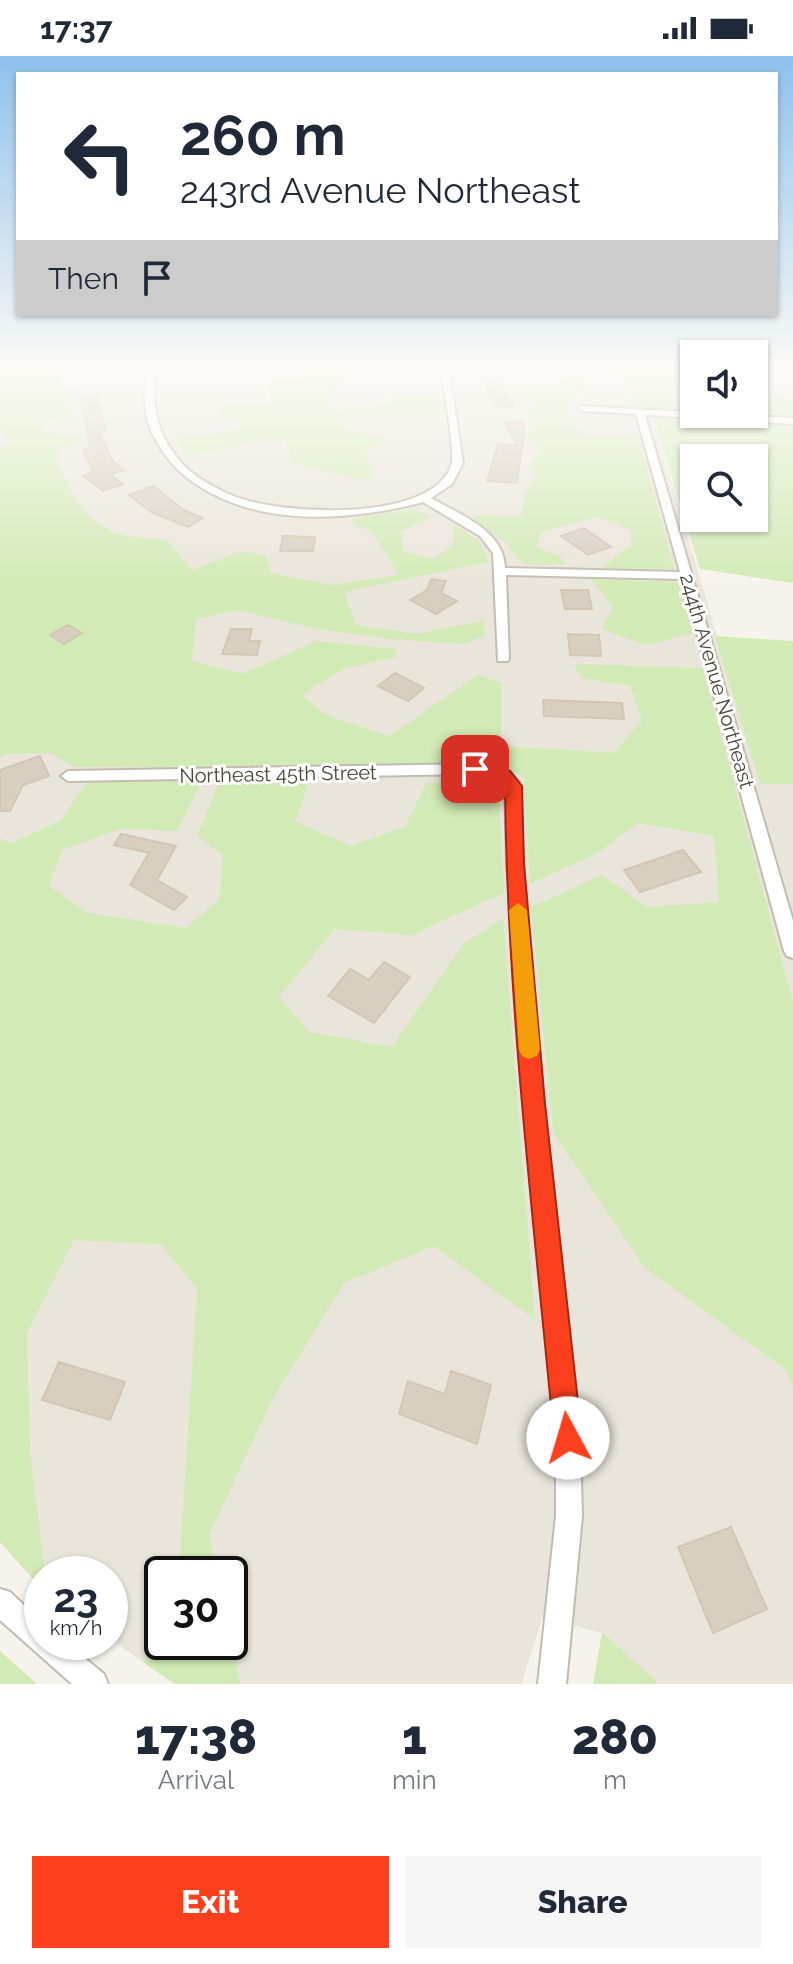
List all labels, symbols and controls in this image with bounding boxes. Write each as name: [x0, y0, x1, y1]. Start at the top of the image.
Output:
text: 17:37: [40, 11, 113, 46]
text: 260 m: [180, 102, 346, 168]
icon: left: [48, 104, 152, 208]
text: 243rd Avenue Northeast: [180, 169, 581, 211]
icon: arrive: [135, 256, 179, 300]
text: Then: [48, 261, 119, 296]
map controls: [680, 340, 768, 532]
button: sound: [680, 340, 768, 428]
button: search: [680, 444, 768, 532]
street label: 244th Avenue Northeast: [675, 571, 759, 791]
pin: [441, 735, 509, 803]
icon: arrive: [453, 747, 497, 791]
street label: Northeast 45th Street: [179, 760, 377, 788]
position arrow: [526, 1396, 610, 1480]
speed limit sign: 30: [144, 1556, 248, 1660]
text: 23: [54, 1574, 98, 1621]
text: km/h: [50, 1616, 102, 1640]
text: 17:38: [135, 1709, 257, 1765]
text: 1: [402, 1709, 427, 1765]
text: 280: [572, 1709, 658, 1765]
text: Arrival: [158, 1765, 234, 1795]
text: min: [392, 1765, 437, 1795]
text: m: [603, 1765, 627, 1795]
button: Exit: [32, 1856, 389, 1948]
button: Share: [405, 1856, 761, 1948]

